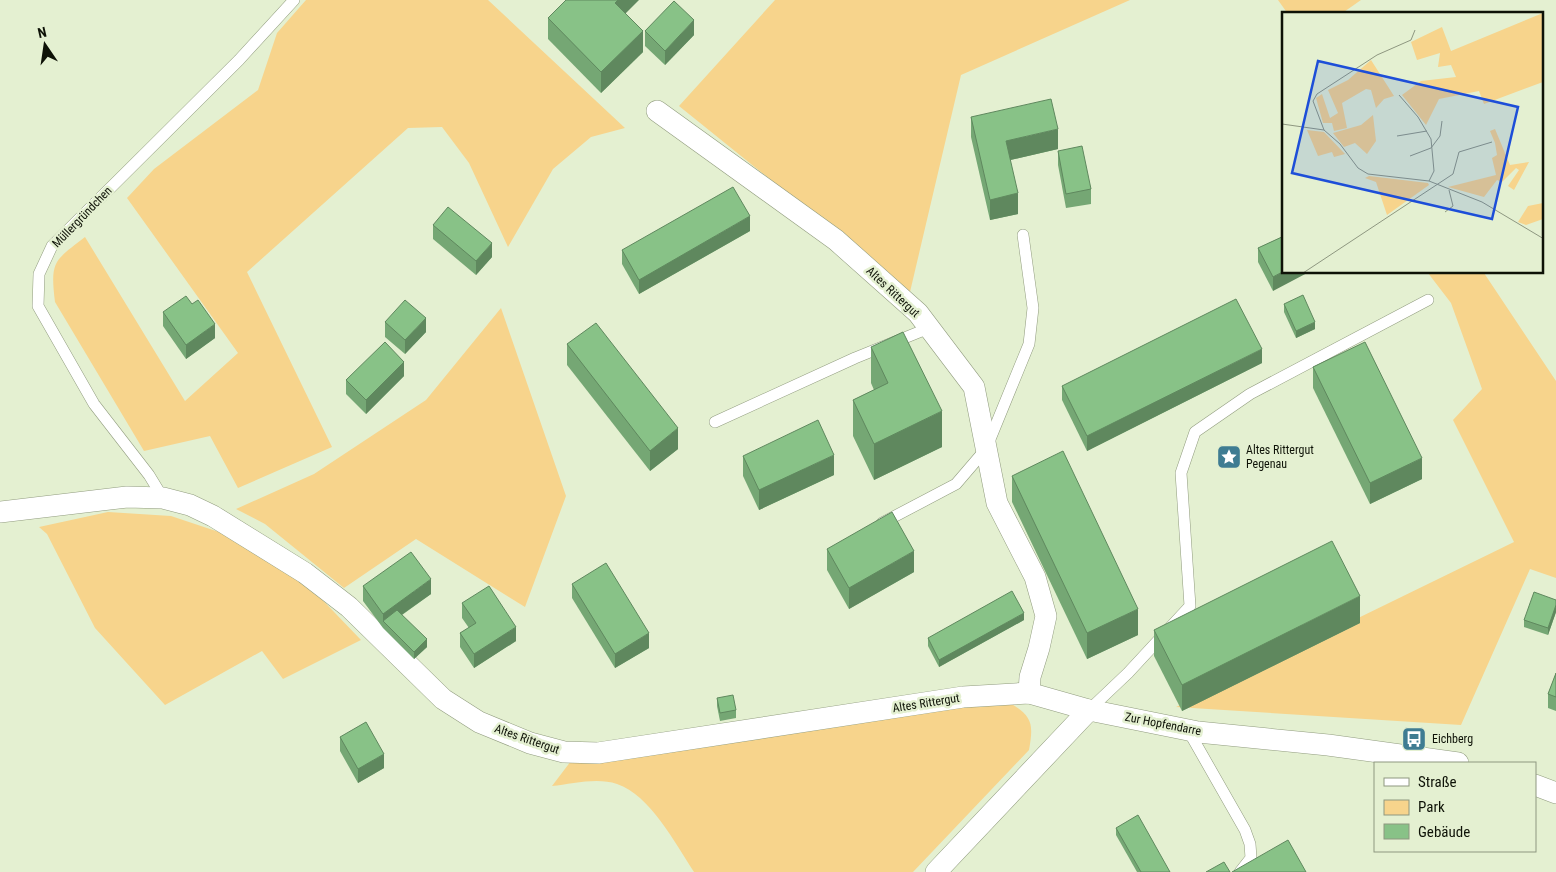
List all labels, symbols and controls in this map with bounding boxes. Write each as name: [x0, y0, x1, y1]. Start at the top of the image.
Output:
inset map: [1282, 12, 1544, 274]
north arrow: [20, 20, 70, 70]
text: N: [36, 24, 48, 41]
street label: Müllergründchen: [49, 183, 115, 250]
street label: Altes Rittergut: [863, 264, 923, 321]
place label: Altes Rittergut Pegenau: [1246, 443, 1314, 471]
place icon: Altes Rittergut Pegenau: [1216, 444, 1242, 470]
street label: Altes Rittergut: [891, 691, 961, 715]
street label: Zur Hopfendarre: [1124, 710, 1203, 738]
street label: Altes Rittergut: [493, 721, 562, 757]
bus stop icon: Eichberg: [1401, 726, 1427, 752]
place label: Eichberg: [1432, 732, 1473, 746]
legend: [1374, 762, 1536, 852]
text: Straße: [1418, 773, 1457, 791]
text: Park: [1418, 798, 1445, 816]
text: Gebäude: [1418, 823, 1470, 841]

